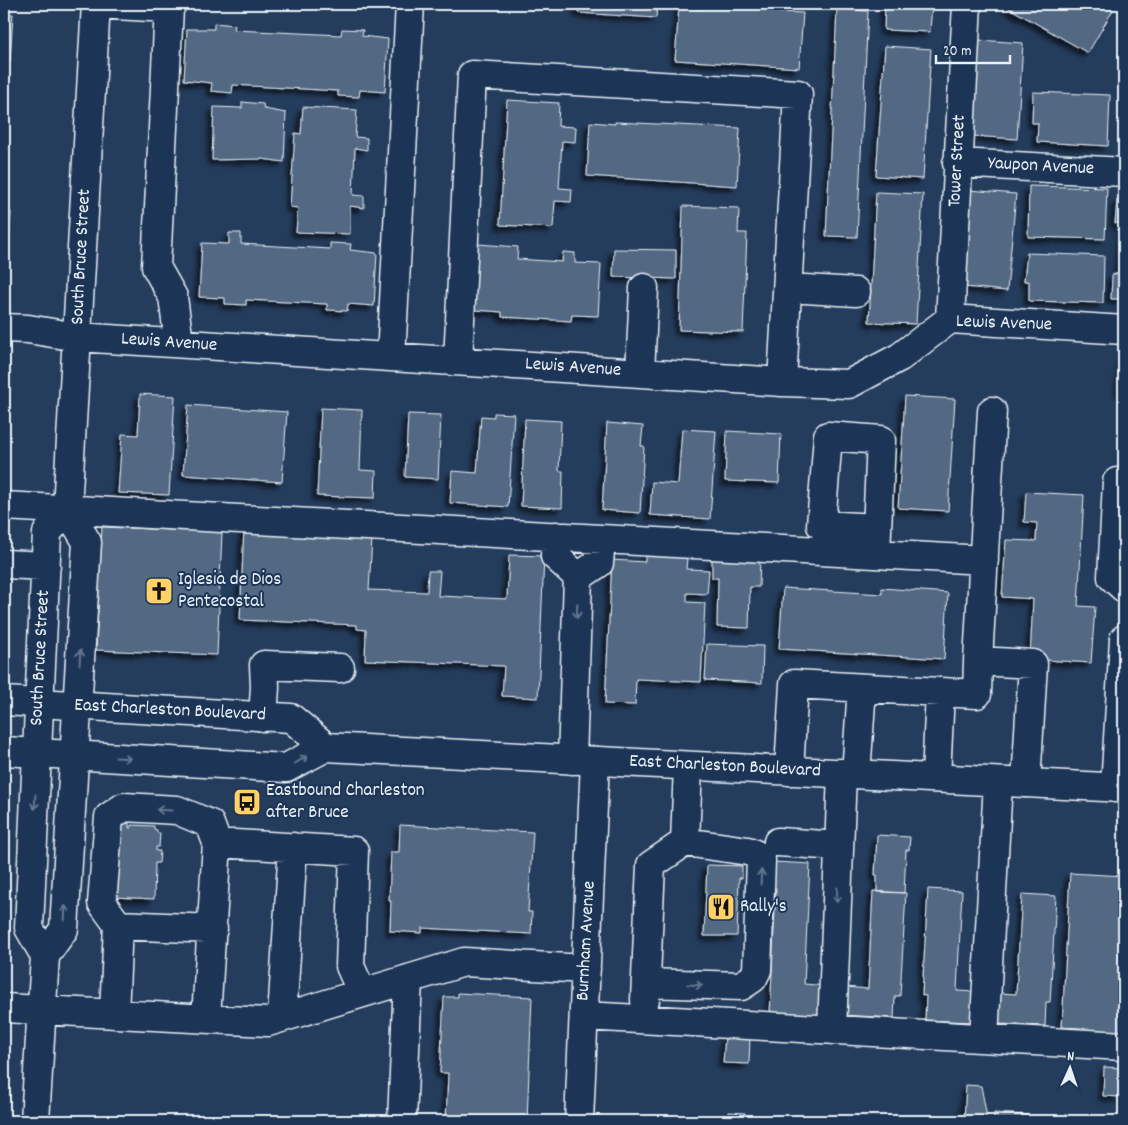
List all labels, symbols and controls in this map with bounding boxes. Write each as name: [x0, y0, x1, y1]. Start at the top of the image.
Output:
scale bar: [936, 32, 1009, 64]
text: 20 m: [943, 41, 971, 63]
street label: Tower Street: [942, 114, 974, 208]
street label: Yaupon Avenue: [987, 151, 1095, 183]
street label: South Bruce Street: [65, 188, 99, 326]
street label: Lewis Avenue: [955, 309, 1053, 339]
street label: Lewis Avenue: [120, 326, 218, 360]
street label: Lewis Avenue: [524, 351, 622, 385]
place label: Iglesia de Dios Pentecostal: [178, 567, 281, 616]
church icon: Iglesia de Dios Pentecostal: [144, 576, 174, 606]
street label: South Bruce Street: [24, 589, 58, 727]
one-way arrow: [572, 602, 582, 619]
one-way arrow: [76, 649, 85, 665]
street label: East Charleston Boulevard: [74, 693, 266, 729]
street label: East Charleston Boulevard: [629, 749, 821, 785]
one-way arrow: [115, 754, 131, 763]
one-way arrow: [293, 755, 308, 765]
place label: Eastbound Charleston after Bruce: [266, 778, 425, 827]
bus stop icon: Eastbound Charleston after Bruce: [232, 787, 262, 817]
one-way arrow: [30, 793, 39, 809]
one-way arrow: [156, 805, 172, 814]
one-way arrow: [757, 870, 766, 886]
street label: Burnham Avenue: [570, 880, 604, 1002]
one-way arrow: [833, 887, 842, 903]
restaurant icon: Rally's: [706, 892, 736, 922]
place label: Rally's: [740, 894, 787, 921]
one-way arrow: [60, 906, 69, 922]
one-way arrow: [687, 981, 703, 990]
north arrow: [1046, 1042, 1096, 1092]
text: N: [1067, 1047, 1075, 1067]

